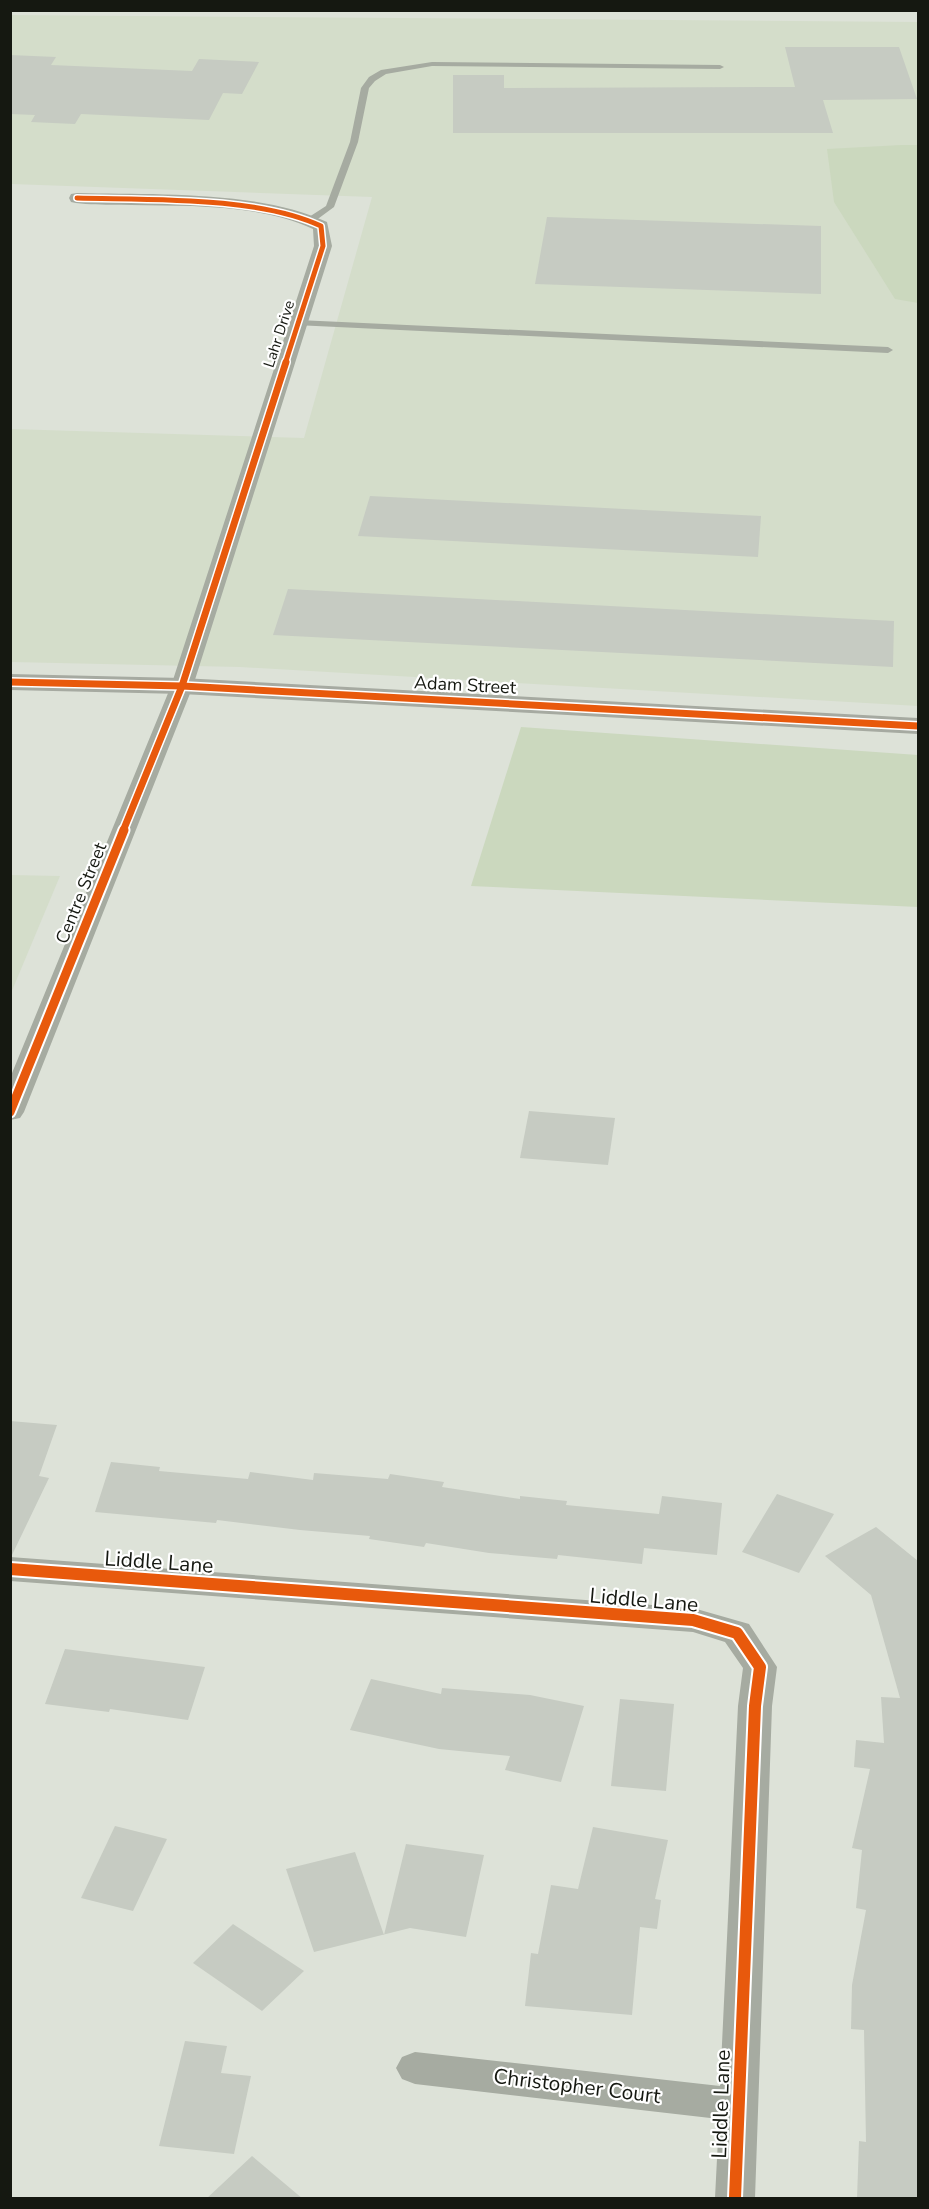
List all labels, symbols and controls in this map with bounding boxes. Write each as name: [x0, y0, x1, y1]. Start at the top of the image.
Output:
street label: Lahr Drive: [259, 298, 299, 370]
street label: Adam Street: [413, 670, 517, 700]
street label: Centre Street: [50, 838, 112, 947]
street label: Liddle Lane: [104, 1544, 214, 1580]
street label: Liddle Lane: [588, 1581, 700, 1619]
street label: Liddle Lane: [705, 2049, 737, 2159]
street label: Christopher Court: [492, 2062, 663, 2110]

